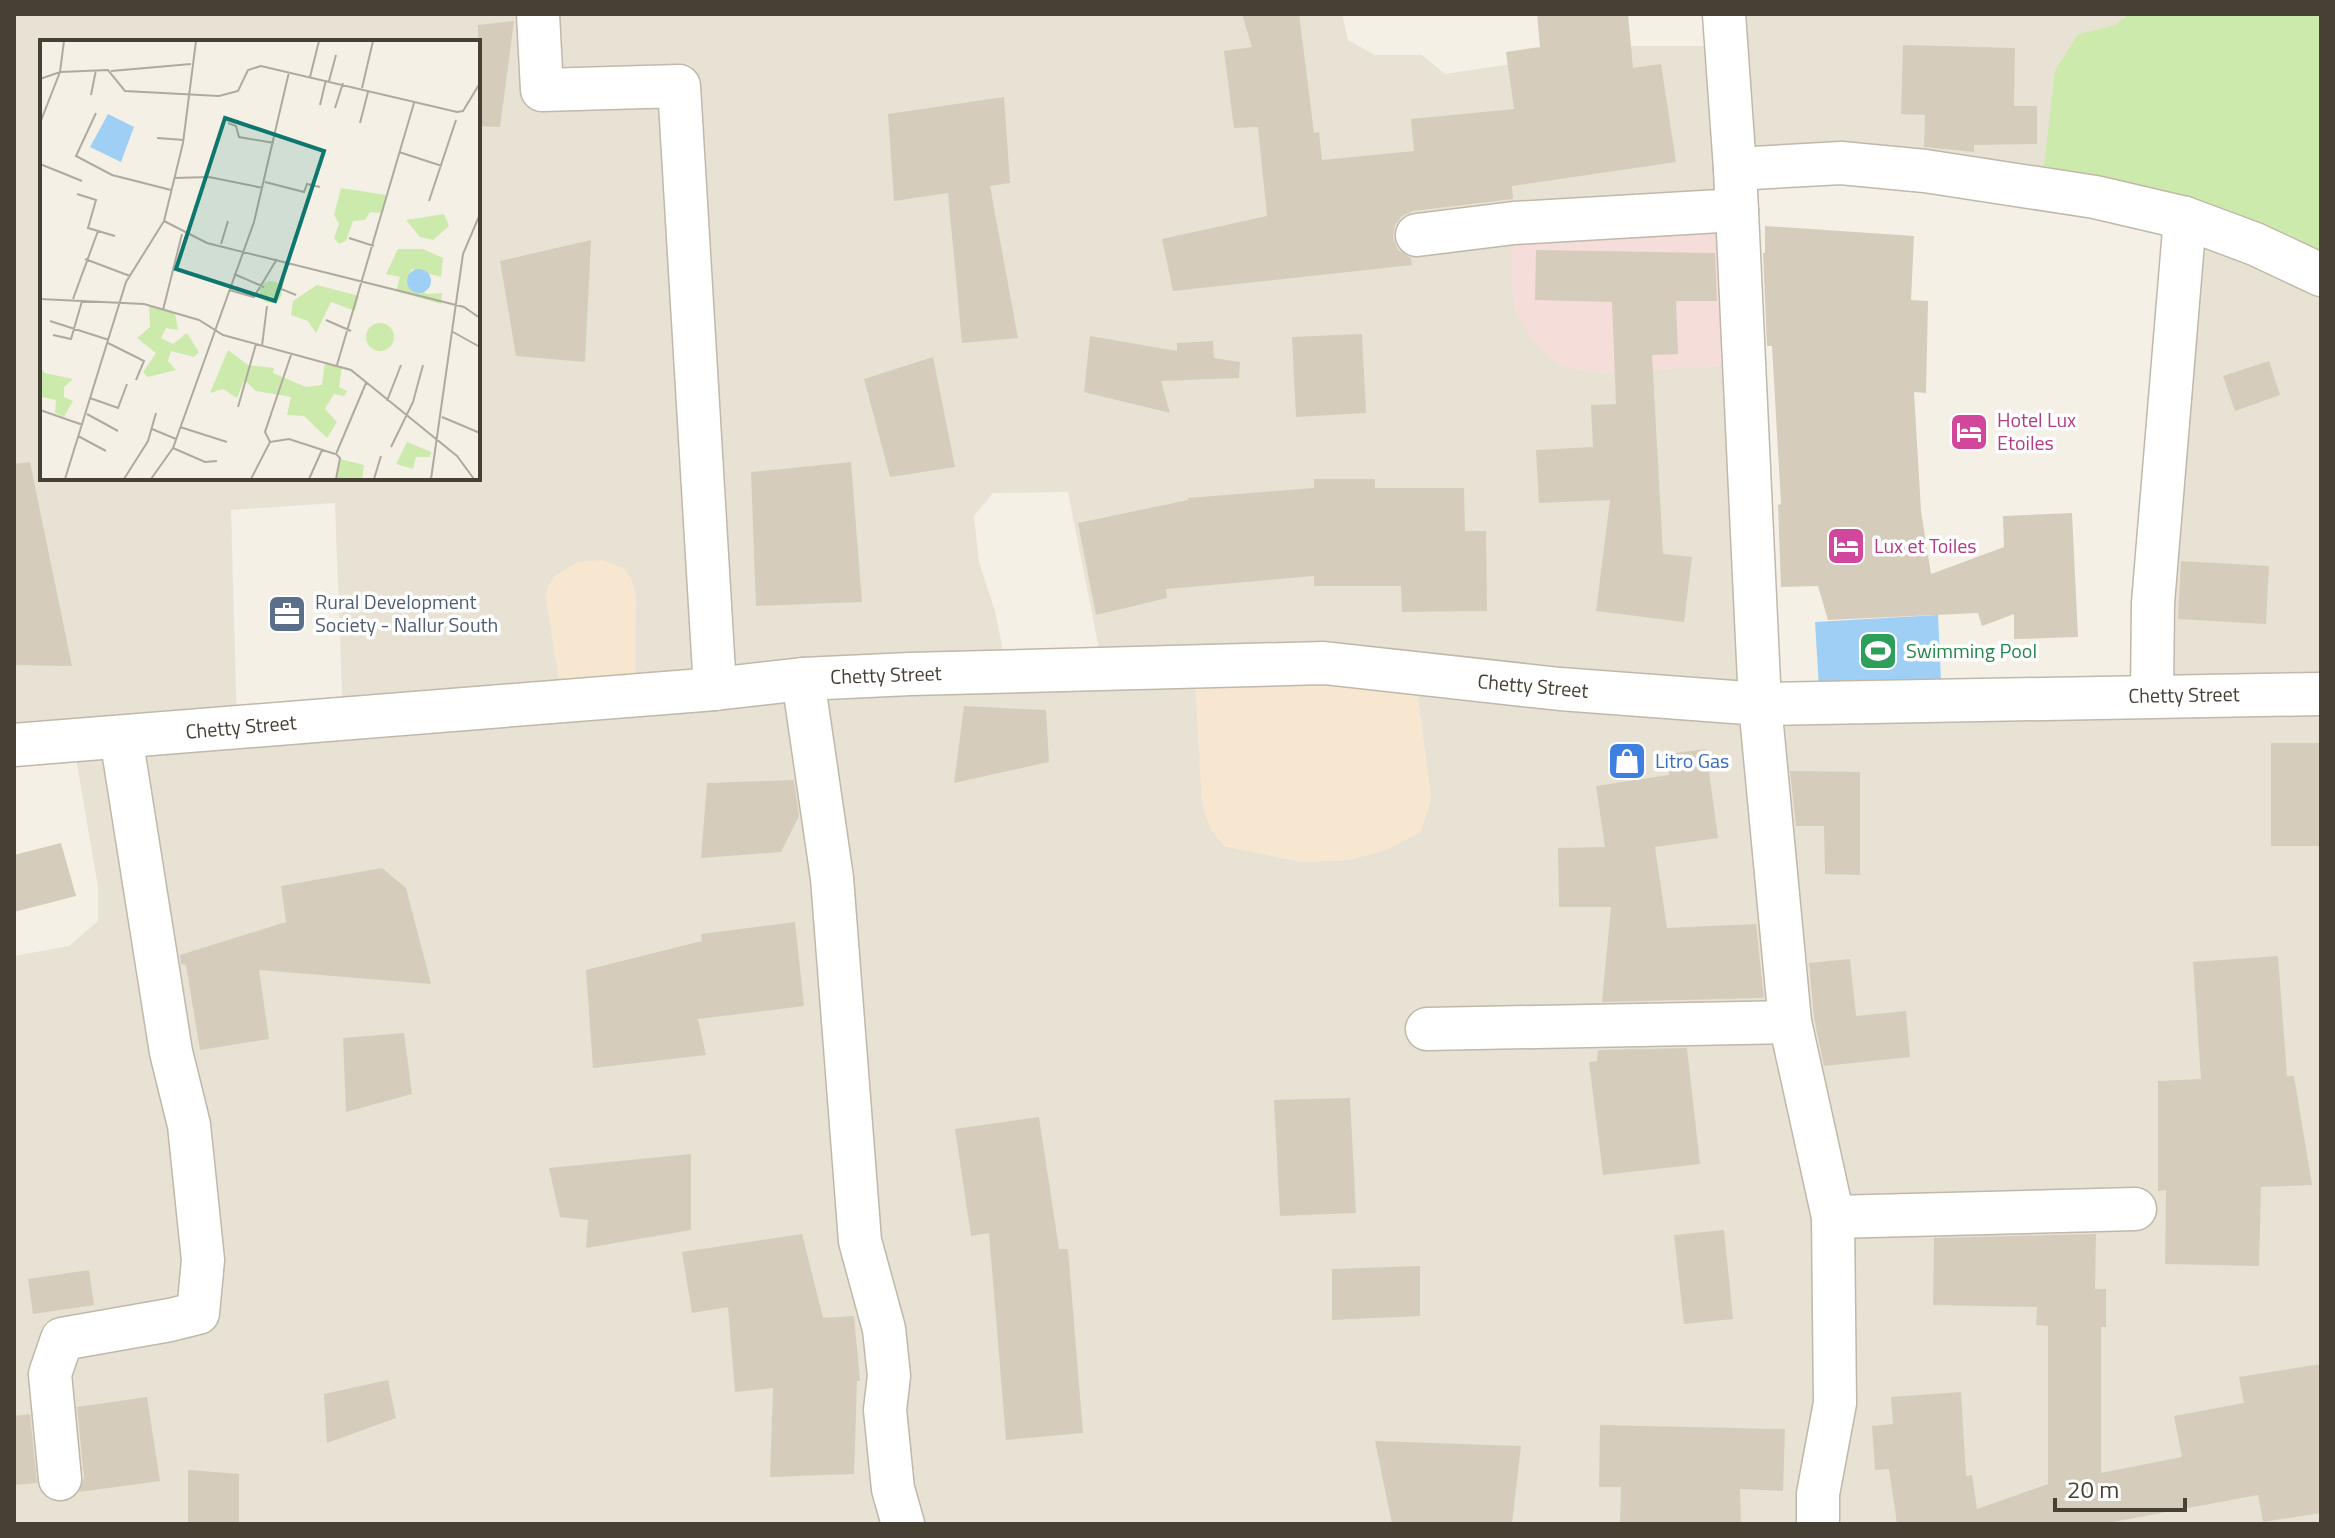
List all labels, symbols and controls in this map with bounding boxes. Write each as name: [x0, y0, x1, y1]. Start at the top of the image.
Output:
inset map: [40, 40, 480, 480]
place label: Hotel Lux Etoiles: [1997, 404, 2076, 458]
hotel icon: Hotel Lux Etoiles: [1948, 411, 1990, 453]
hotel icon: Lux et Toiles: [1825, 525, 1867, 567]
place label: Lux et Toiles: [1874, 530, 1977, 561]
place label: Rural Development Society - Nallur South: [315, 586, 498, 640]
office icon: Rural Development Society - Nallur South: [266, 593, 308, 635]
sports icon: Swimming Pool: [1857, 630, 1899, 672]
place label: Swimming Pool: [1906, 635, 2037, 666]
street label: Chetty Street: [830, 657, 942, 692]
street label: Chetty Street: [1476, 665, 1590, 706]
street label: Chetty Street: [2128, 678, 2240, 711]
street label: Chetty Street: [184, 706, 298, 747]
shop icon: Litro Gas: [1606, 740, 1648, 782]
place label: Litro Gas: [1655, 745, 1729, 776]
scale bar: [2055, 1462, 2185, 1512]
text: 20 m: [2067, 1471, 2119, 1507]

